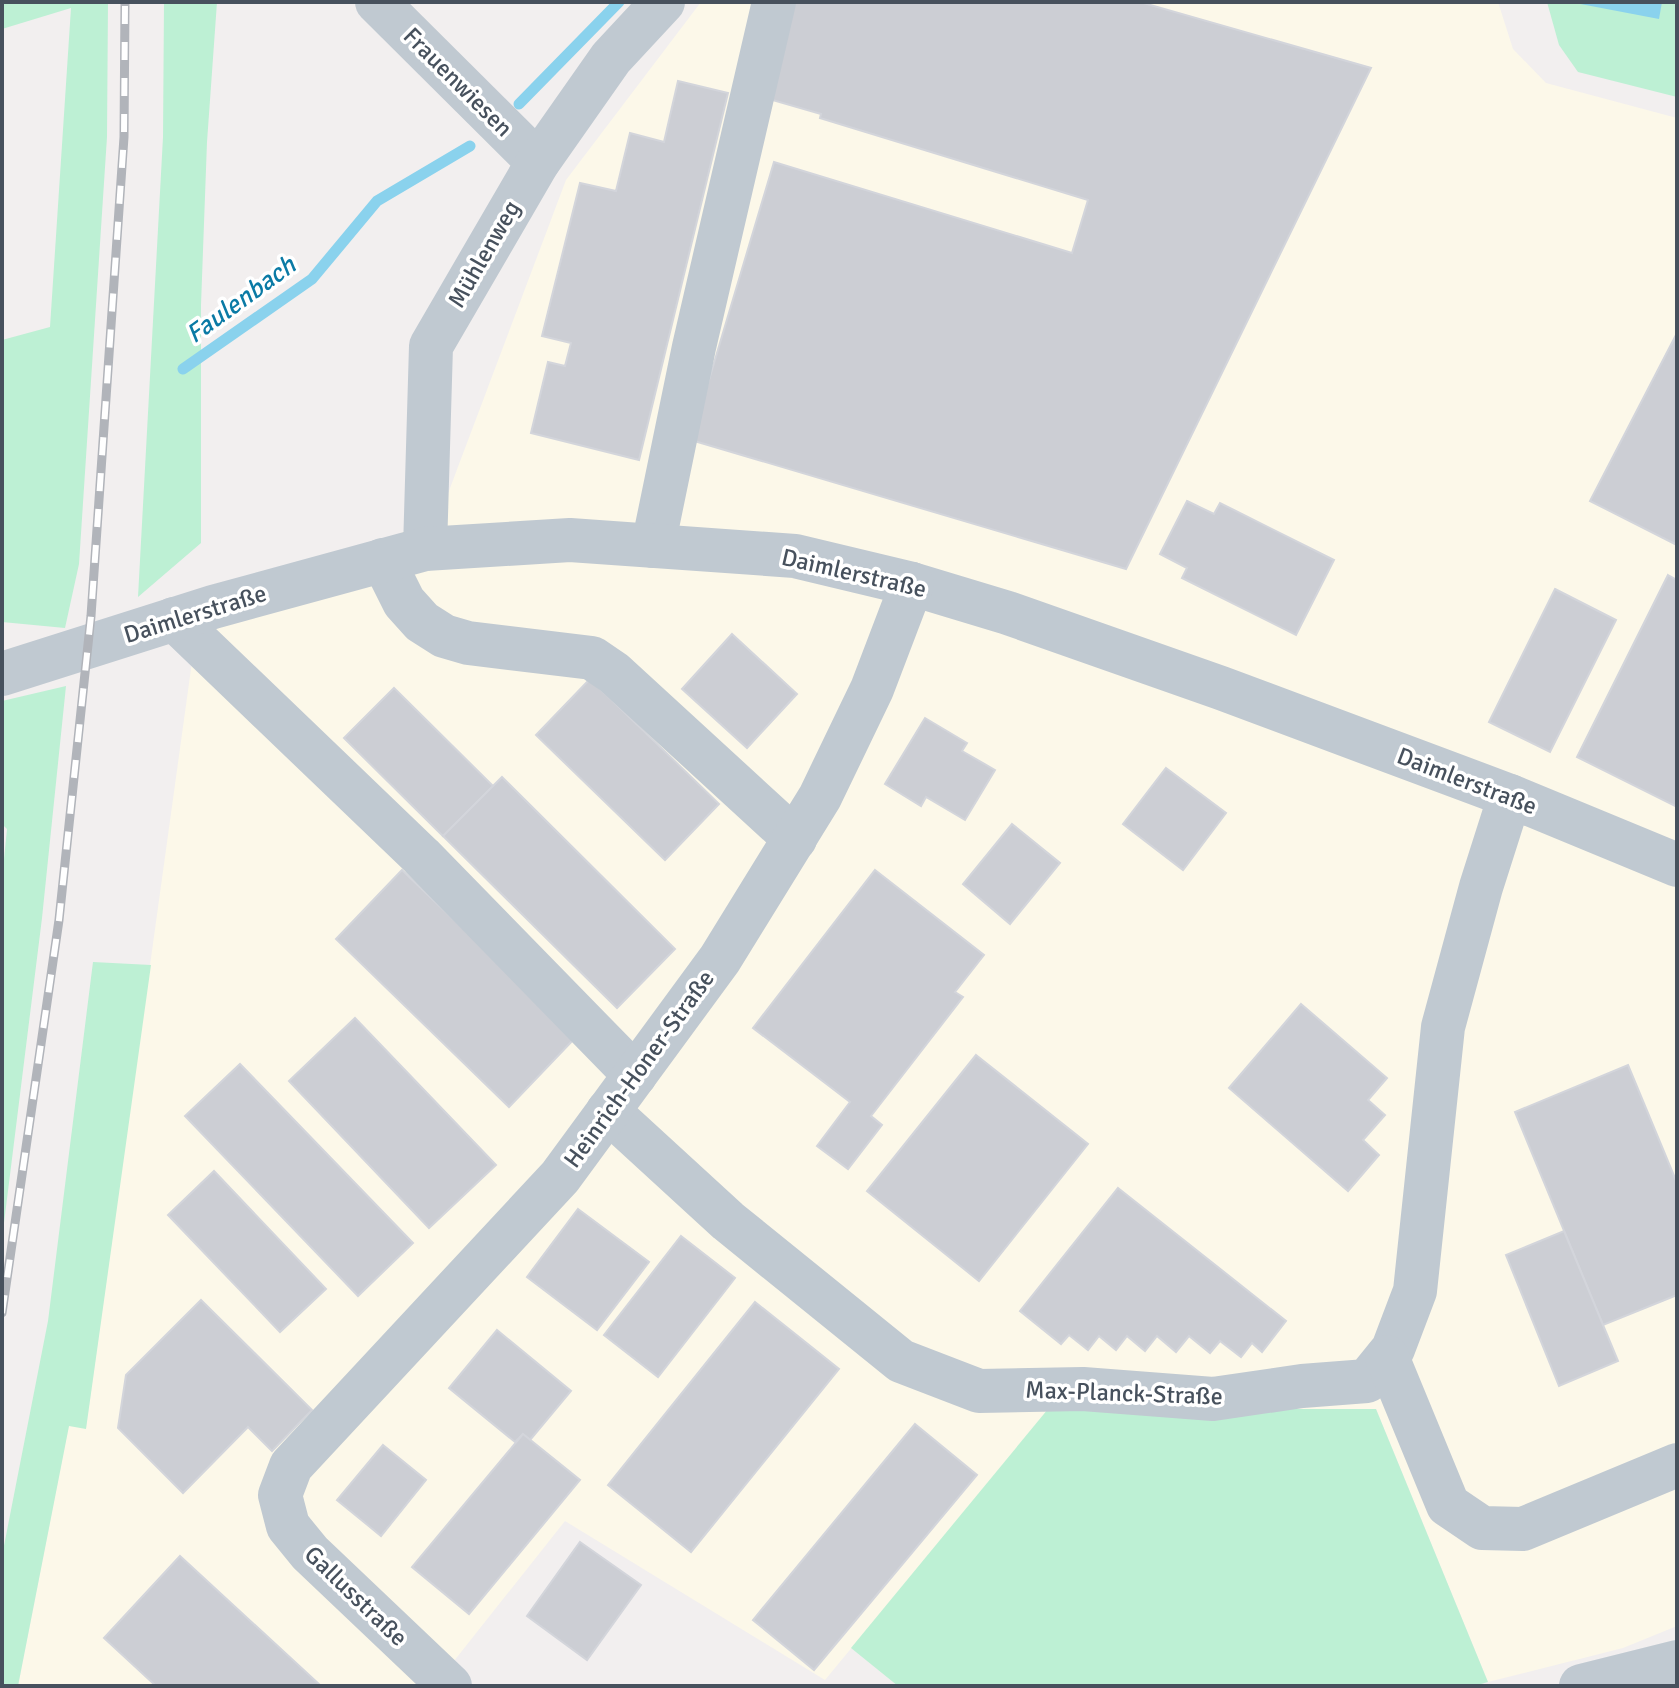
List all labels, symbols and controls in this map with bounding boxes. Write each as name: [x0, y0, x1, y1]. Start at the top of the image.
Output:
street label: Frauenwiesen: [397, 21, 519, 143]
street label: Mühlenweg: [441, 195, 527, 313]
water label: Faulenbach: [180, 249, 303, 351]
street label: Daimlerstraße: [779, 542, 929, 604]
street label: Daimlerstraße: [120, 578, 270, 650]
street label: Daimlerstraße: [1393, 741, 1541, 821]
street label: Heinrich-Honer-Straße: [557, 964, 721, 1174]
street label: Max-Planck-Straße: [1025, 1375, 1223, 1411]
street label: Gallusstraße: [298, 1540, 414, 1652]

